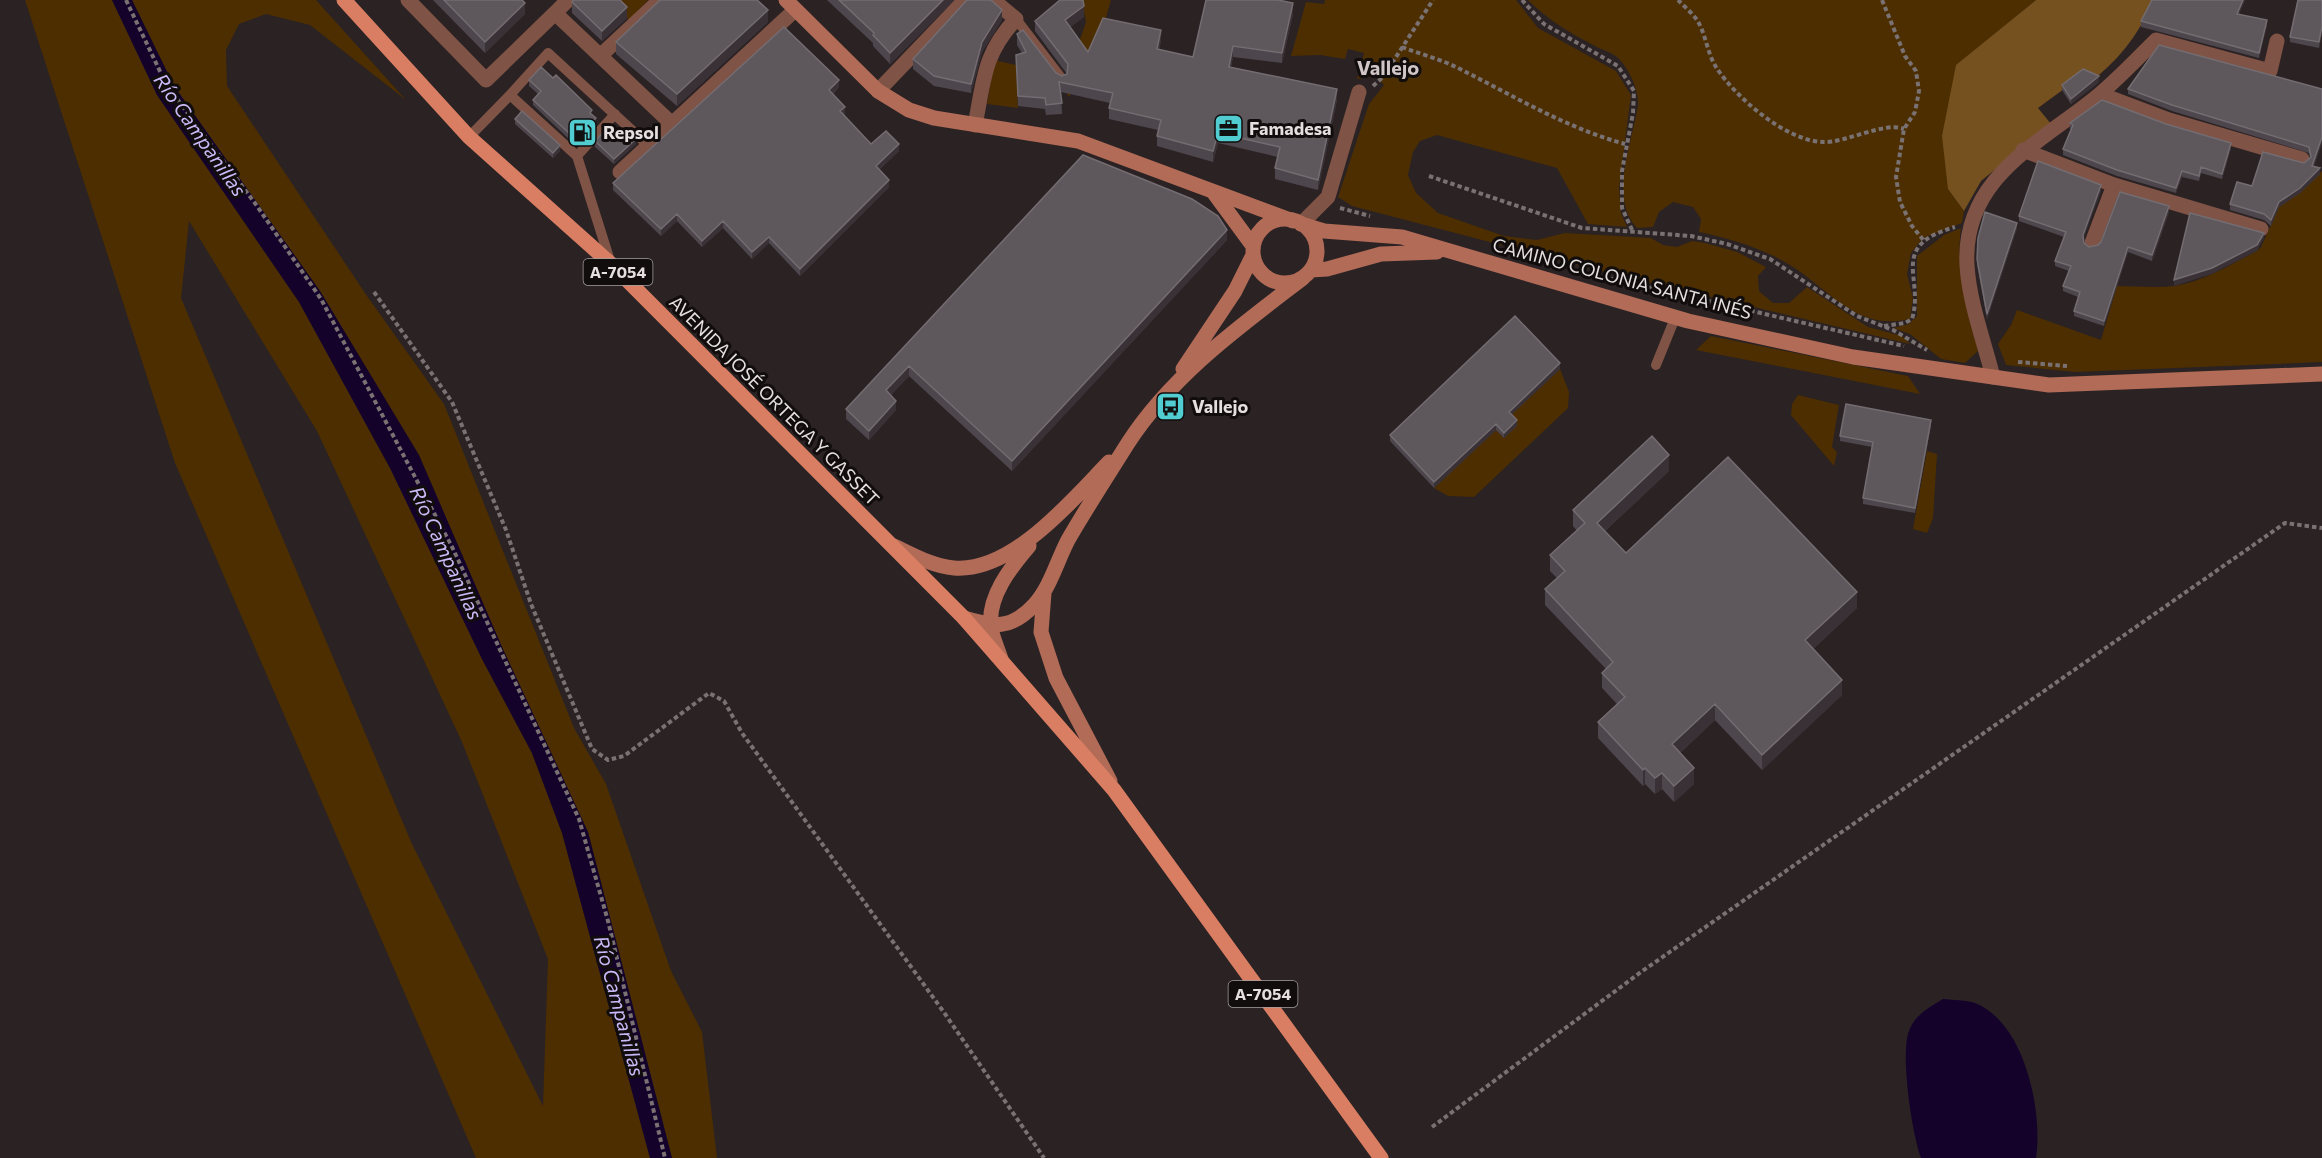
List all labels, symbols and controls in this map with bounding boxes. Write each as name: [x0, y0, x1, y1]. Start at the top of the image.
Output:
district label: Vallejo: [1357, 55, 1419, 79]
water label: Río Campanillas: [150, 68, 252, 201]
office icon: Famadesa: [1212, 113, 1244, 145]
fuel station icon: Repsol: [566, 117, 598, 149]
place label: Famadesa: [1249, 117, 1332, 139]
place label: Repsol: [603, 121, 659, 143]
street label: CAMINO COLONIA SANTA INÉS: [1490, 233, 1754, 323]
road number: A-7054: [584, 259, 652, 285]
street label: AVENIDA JOSÉ ORTEGA Y GASSET: [665, 291, 884, 510]
bus stop icon: Vallejo: [1155, 391, 1187, 423]
place label: Vallejo: [1192, 395, 1249, 417]
water label: Río Campanillas: [405, 482, 488, 623]
water label: Río Campanillas: [590, 933, 650, 1079]
road number: A-7054: [1228, 981, 1298, 1007]

